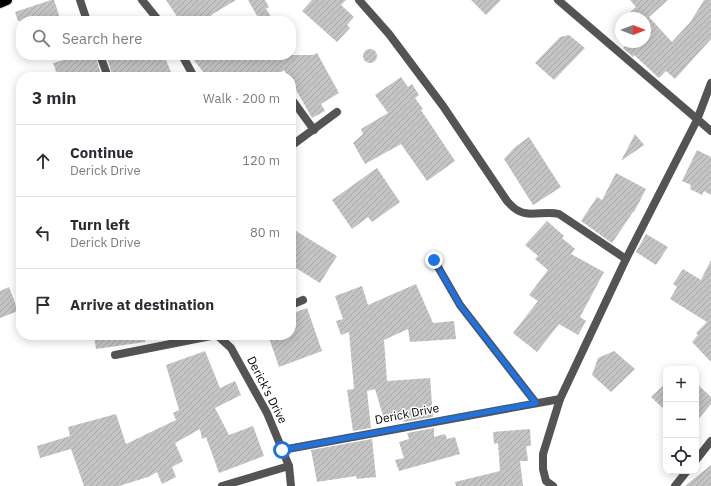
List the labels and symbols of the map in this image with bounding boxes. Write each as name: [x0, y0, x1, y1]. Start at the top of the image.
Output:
north arrow: [615, 12, 651, 48]
route end: [425, 251, 443, 269]
street label: Derick's Drive: [244, 353, 291, 426]
street label: Derick Drive: [374, 400, 441, 427]
route start: [273, 441, 291, 459]

